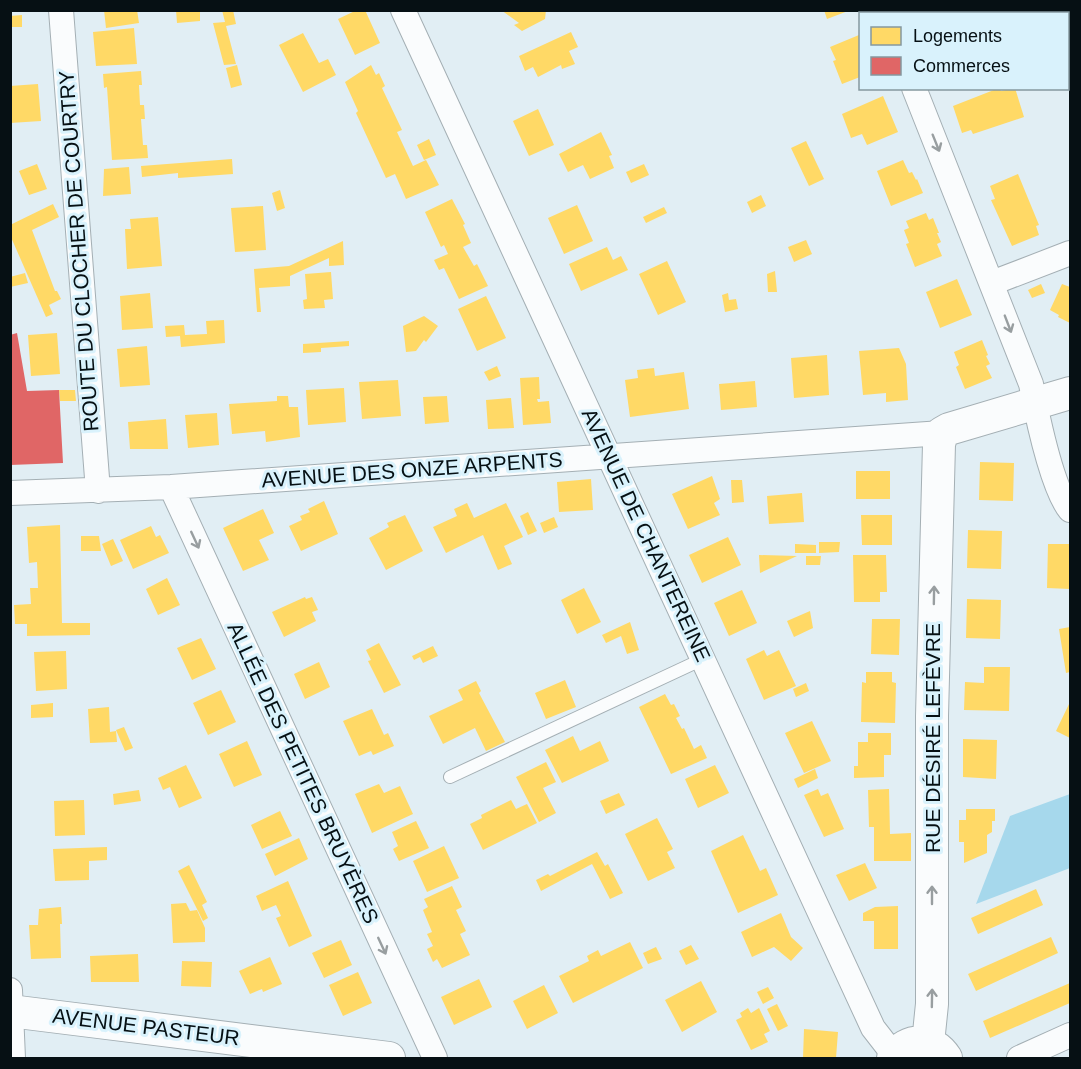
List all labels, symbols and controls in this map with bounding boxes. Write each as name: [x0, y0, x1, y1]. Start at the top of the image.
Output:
legend: [859, 12, 1069, 90]
text: Logements: [913, 26, 1002, 46]
text: Commerces: [913, 56, 1010, 76]
street label: ROUTE DU CLOCHER DE COURTRY: [54, 70, 103, 432]
one-way arrow: [931, 133, 942, 152]
one-way arrow: [1003, 314, 1014, 333]
street label: AVENUE DE CHANTEREINE: [578, 405, 715, 665]
street label: AVENUE DES ONZE ARPENTS: [261, 448, 563, 492]
one-way arrow: [190, 530, 201, 548]
one-way arrow: [929, 585, 940, 605]
street label: ALLÉE DES PETITES BRUYÈRES: [223, 619, 383, 927]
street label: RUE DÉSIRÉ LEFÈVRE: [921, 623, 944, 853]
one-way arrow: [926, 885, 938, 905]
one-way arrow: [377, 936, 389, 954]
one-way arrow: [926, 989, 938, 1009]
street label: AVENUE PASTEUR: [51, 1004, 241, 1049]

